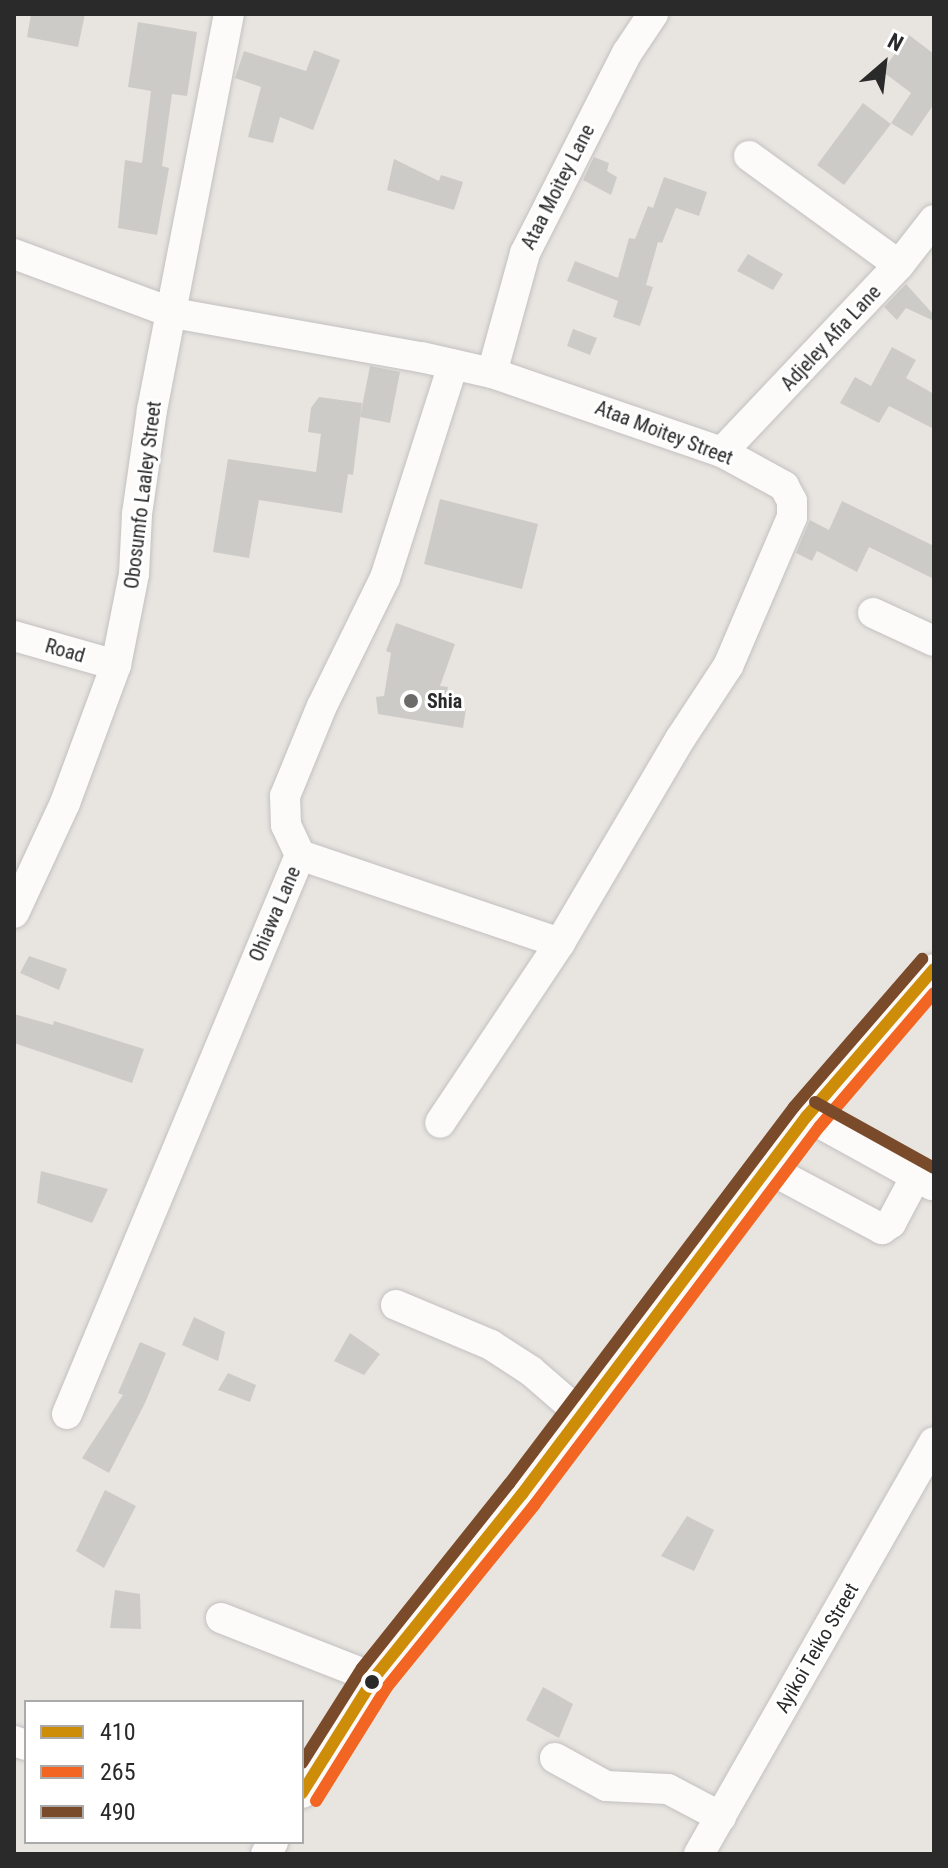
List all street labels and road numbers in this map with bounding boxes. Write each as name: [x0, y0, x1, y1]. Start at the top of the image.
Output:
street label: Ataa Moitey Lane: [516, 121, 600, 253]
street label: Adjeley Afia Lane: [776, 280, 886, 396]
street label: Ataa Moitey Street: [592, 396, 736, 470]
street label: Obosumfo Laaley Street: [120, 400, 166, 590]
street label: Road: [42, 634, 88, 668]
street label: Ohiawa Lane: [244, 863, 306, 965]
street label: Ayikoi Teiko Street: [770, 1579, 864, 1717]

